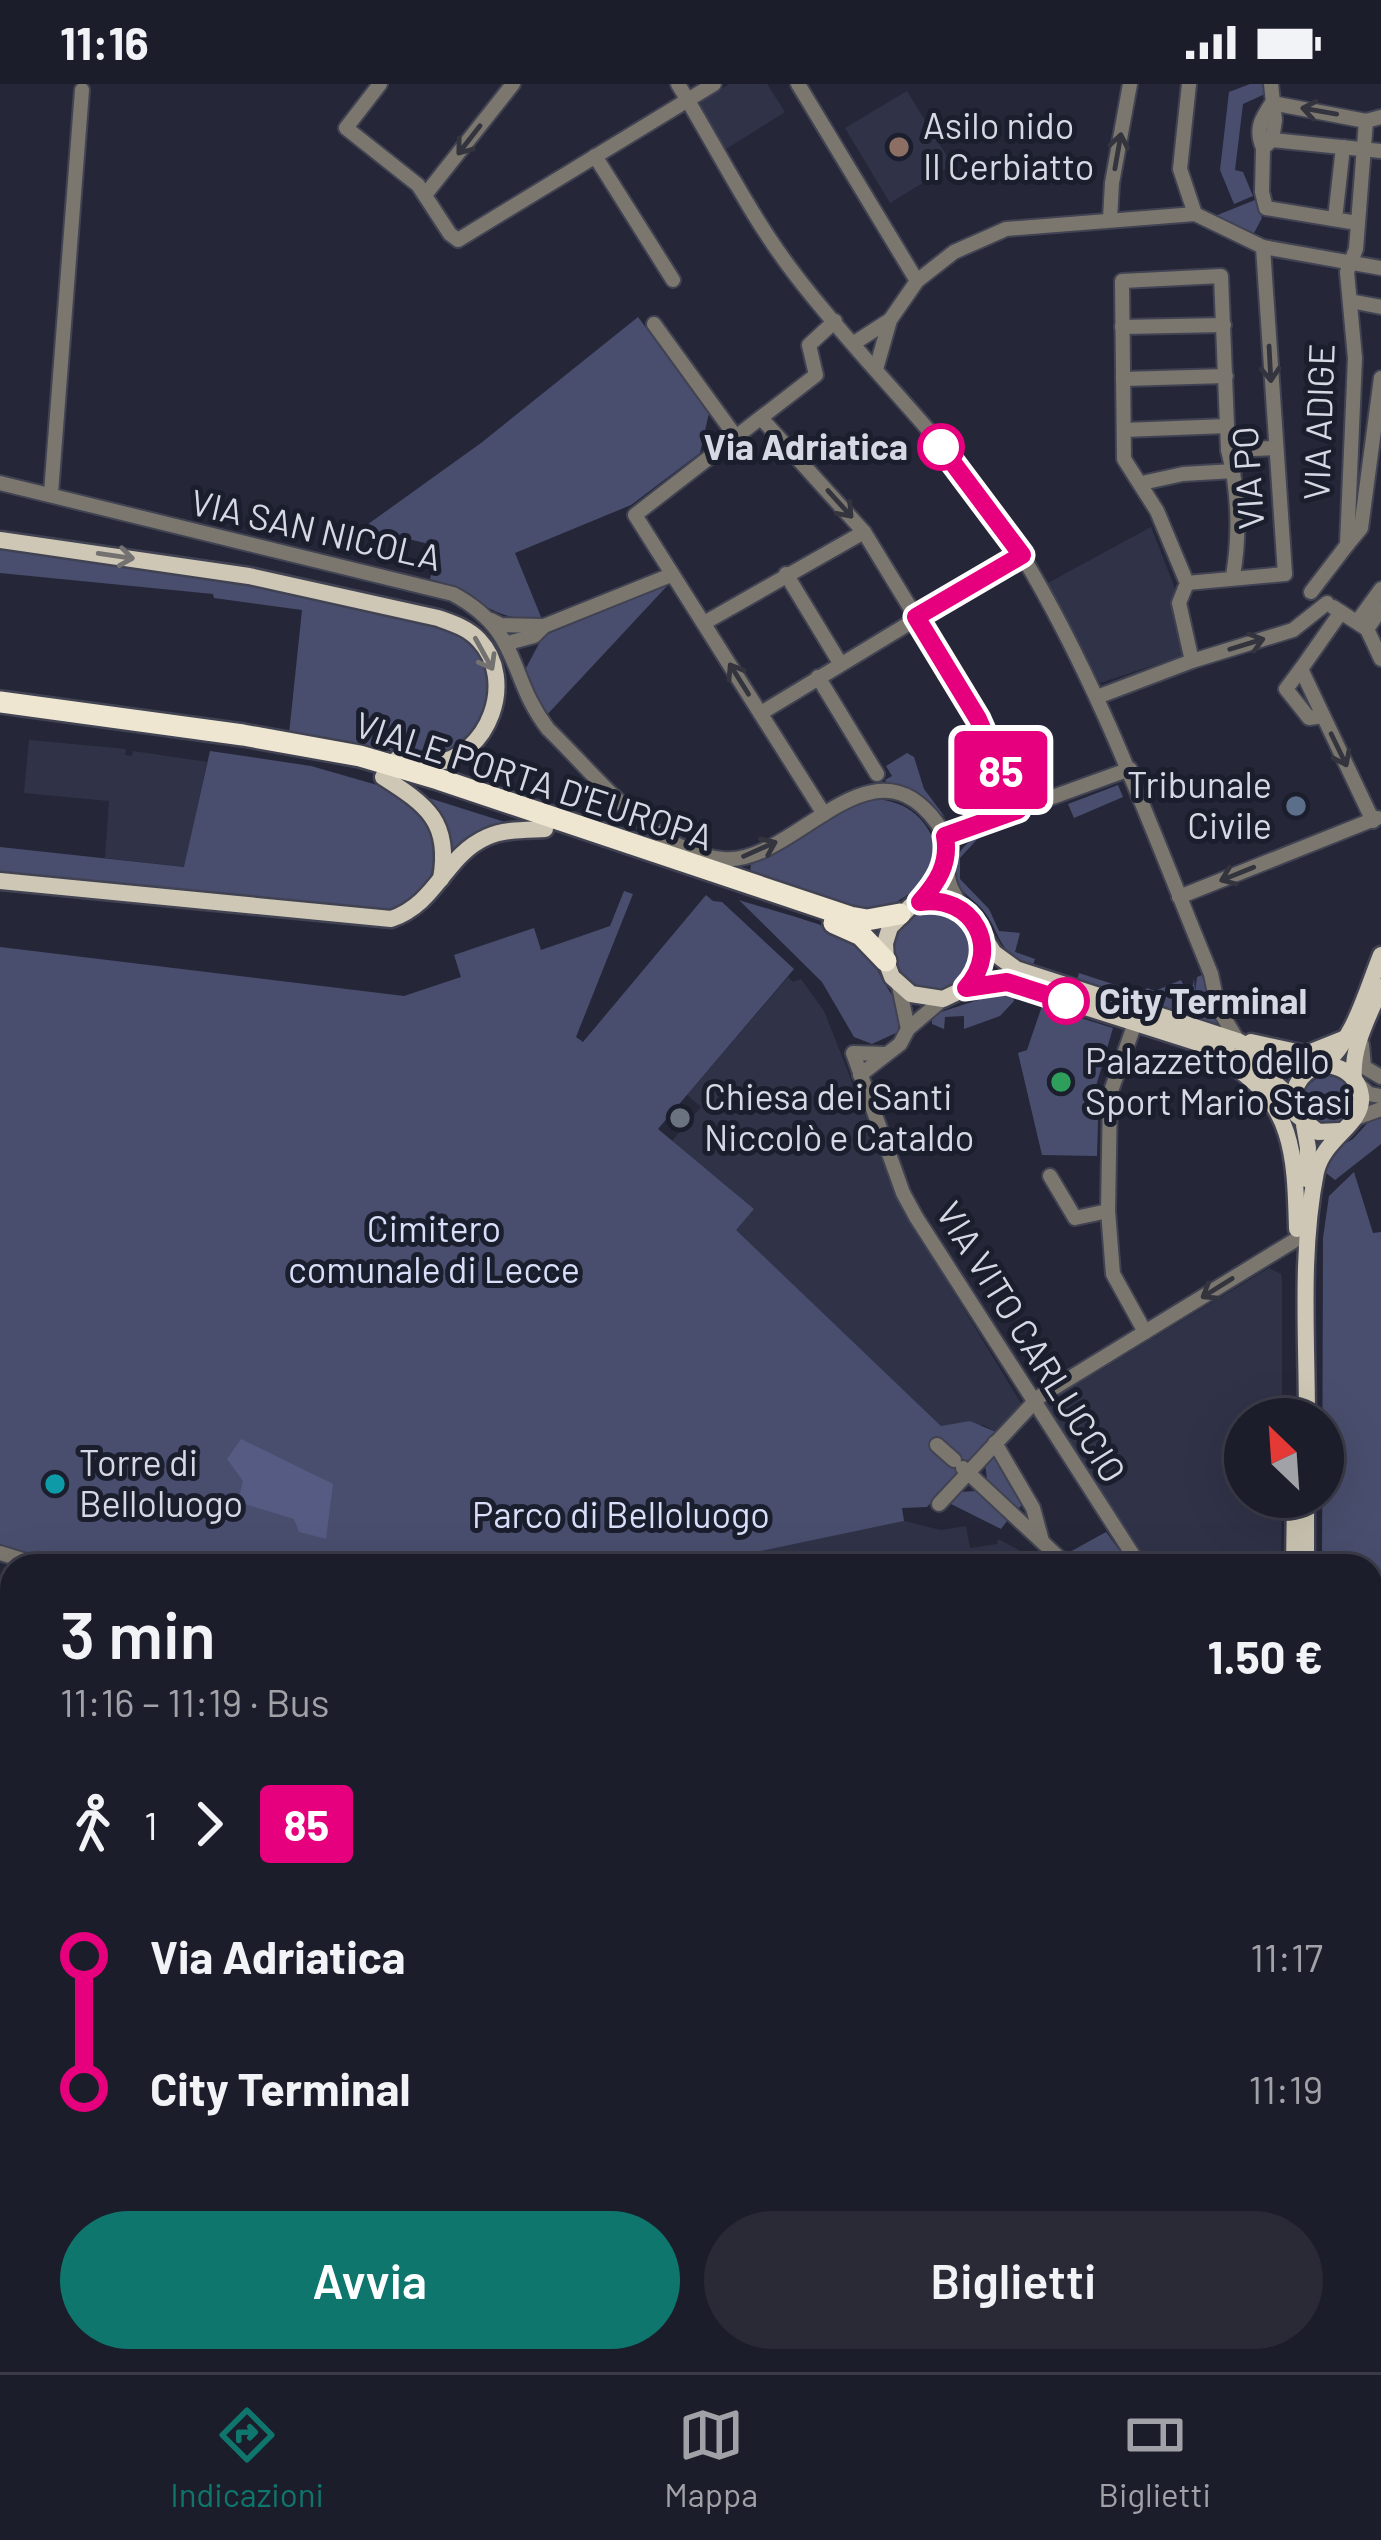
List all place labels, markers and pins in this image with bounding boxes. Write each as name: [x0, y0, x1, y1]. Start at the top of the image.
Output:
place label: Asilo nido Il Cerbiatto: [923, 103, 1094, 187]
marker: Asilo nido Il Cerbiatto: [886, 134, 912, 160]
place label: Via Adriatica: [704, 424, 908, 467]
marker: Via Adriatica: [919, 425, 963, 469]
place label: Tribunale Civile: [1127, 762, 1272, 846]
marker: Tribunale Civile: [1283, 793, 1309, 819]
place label: City Terminal: [1099, 978, 1307, 1021]
marker: City Terminal: [1044, 979, 1088, 1023]
place label: Palazzetto dello Sport Mario Stasi: [1085, 1038, 1351, 1122]
marker: Palazzetto dello Sport Mario Stasi: [1048, 1069, 1074, 1095]
place label: Chiesa dei Santi Niccolò e Cataldo: [704, 1074, 974, 1158]
marker: Chiesa dei Santi Niccolò e Cataldo: [667, 1105, 693, 1131]
place label: Torre di Belloluogo: [79, 1440, 243, 1524]
marker: Torre di Belloluogo: [42, 1471, 68, 1497]

